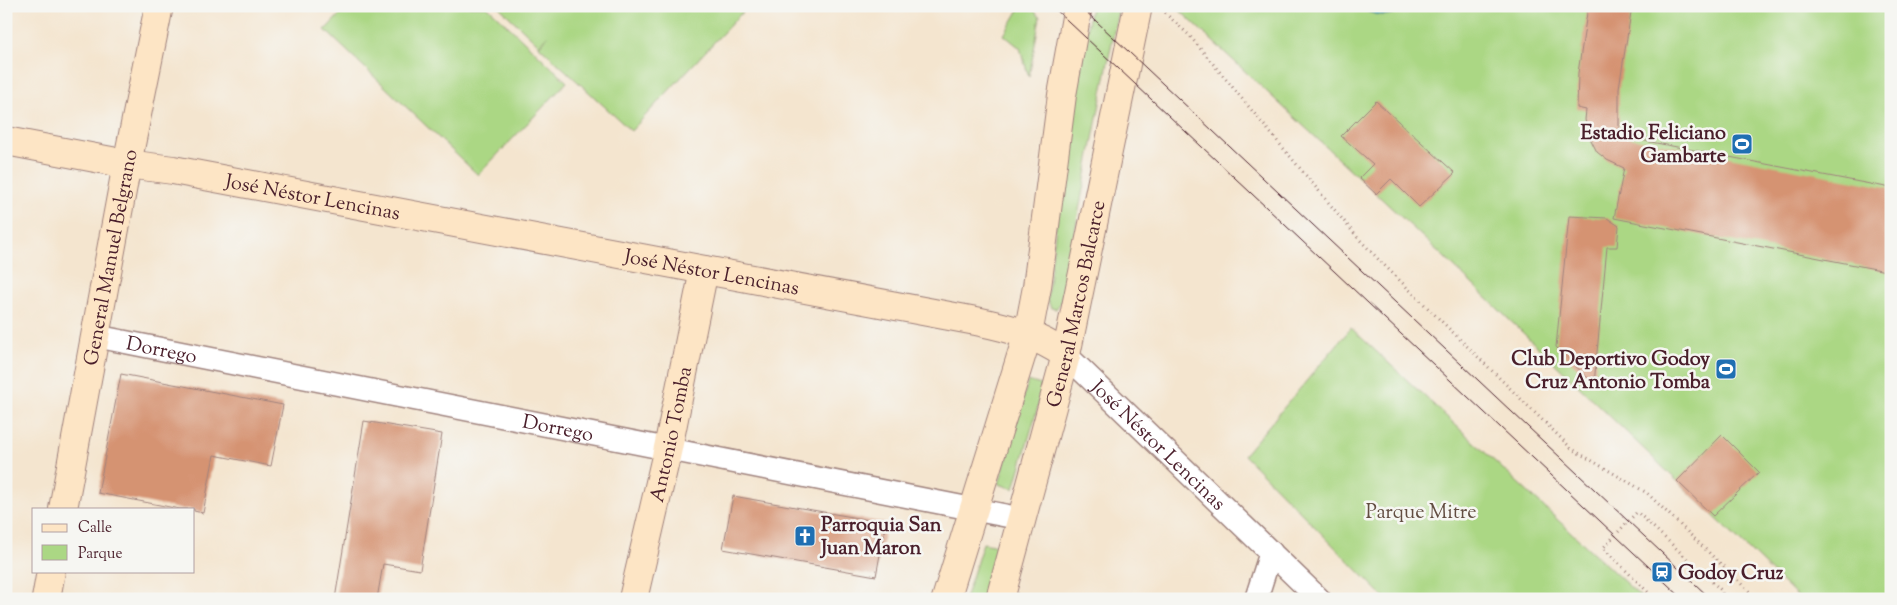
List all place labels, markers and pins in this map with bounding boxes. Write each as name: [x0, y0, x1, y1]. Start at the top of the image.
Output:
place label: Estadio Feliciano Gambarte: [1581, 120, 1726, 172]
sports icon: Estadio Feliciano Gambarte: [1730, 132, 1754, 156]
place label: Club Deportivo Godoy Cruz Antonio Tomba: [1511, 346, 1711, 398]
sports icon: Club Deportivo Godoy Cruz Antonio Tomba: [1714, 357, 1738, 381]
place label: Parroquia San Juan Maron: [819, 512, 942, 564]
church icon: Parroquia San Juan Maron: [793, 524, 817, 548]
station icon: Godoy Cruz: [1650, 560, 1674, 584]
place label: Godoy Cruz: [1678, 560, 1784, 589]

